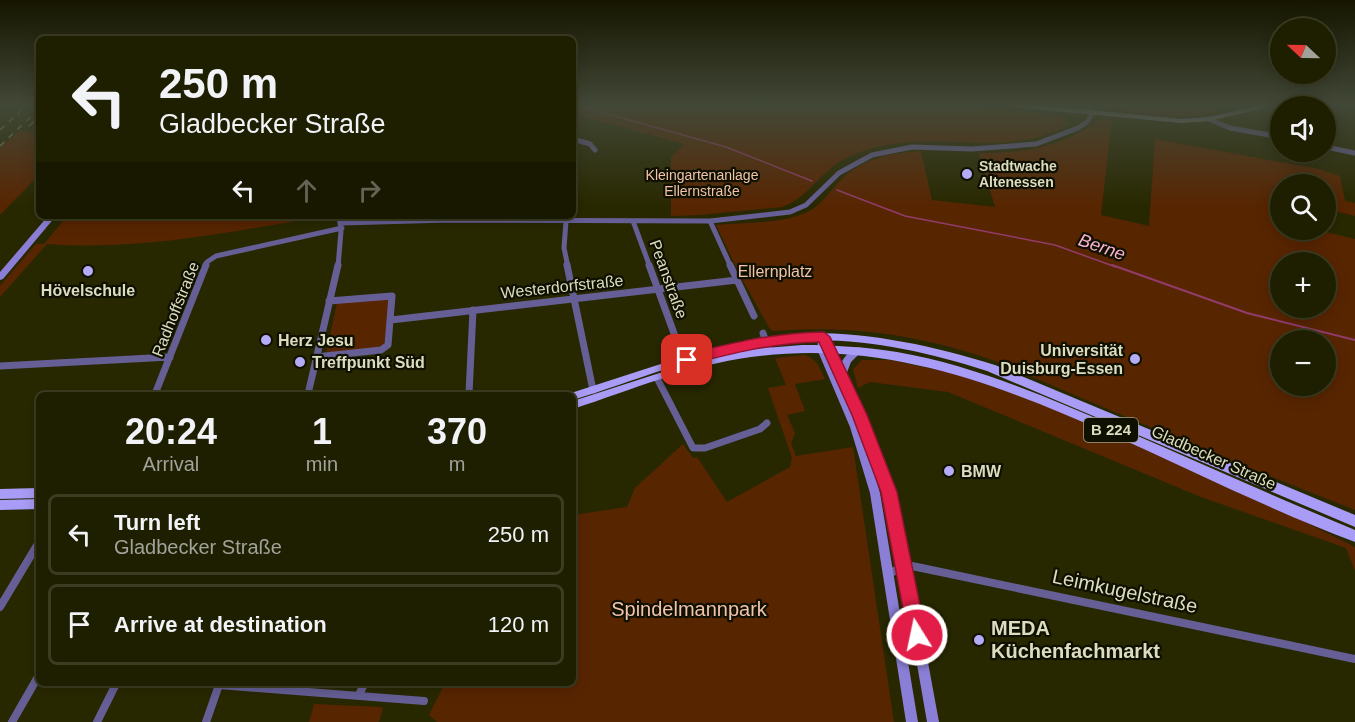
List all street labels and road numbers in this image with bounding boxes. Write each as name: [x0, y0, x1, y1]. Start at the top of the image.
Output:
street label: Peanstraße: [646, 237, 691, 321]
street label: Radhoffstraße: [149, 259, 202, 359]
street label: Westerdorfstraße: [500, 272, 624, 301]
road number: B 224: [1084, 418, 1138, 442]
street label: Gladbecker Straße: [1149, 422, 1279, 493]
street label: Leimkugelstraße: [1050, 565, 1200, 617]

